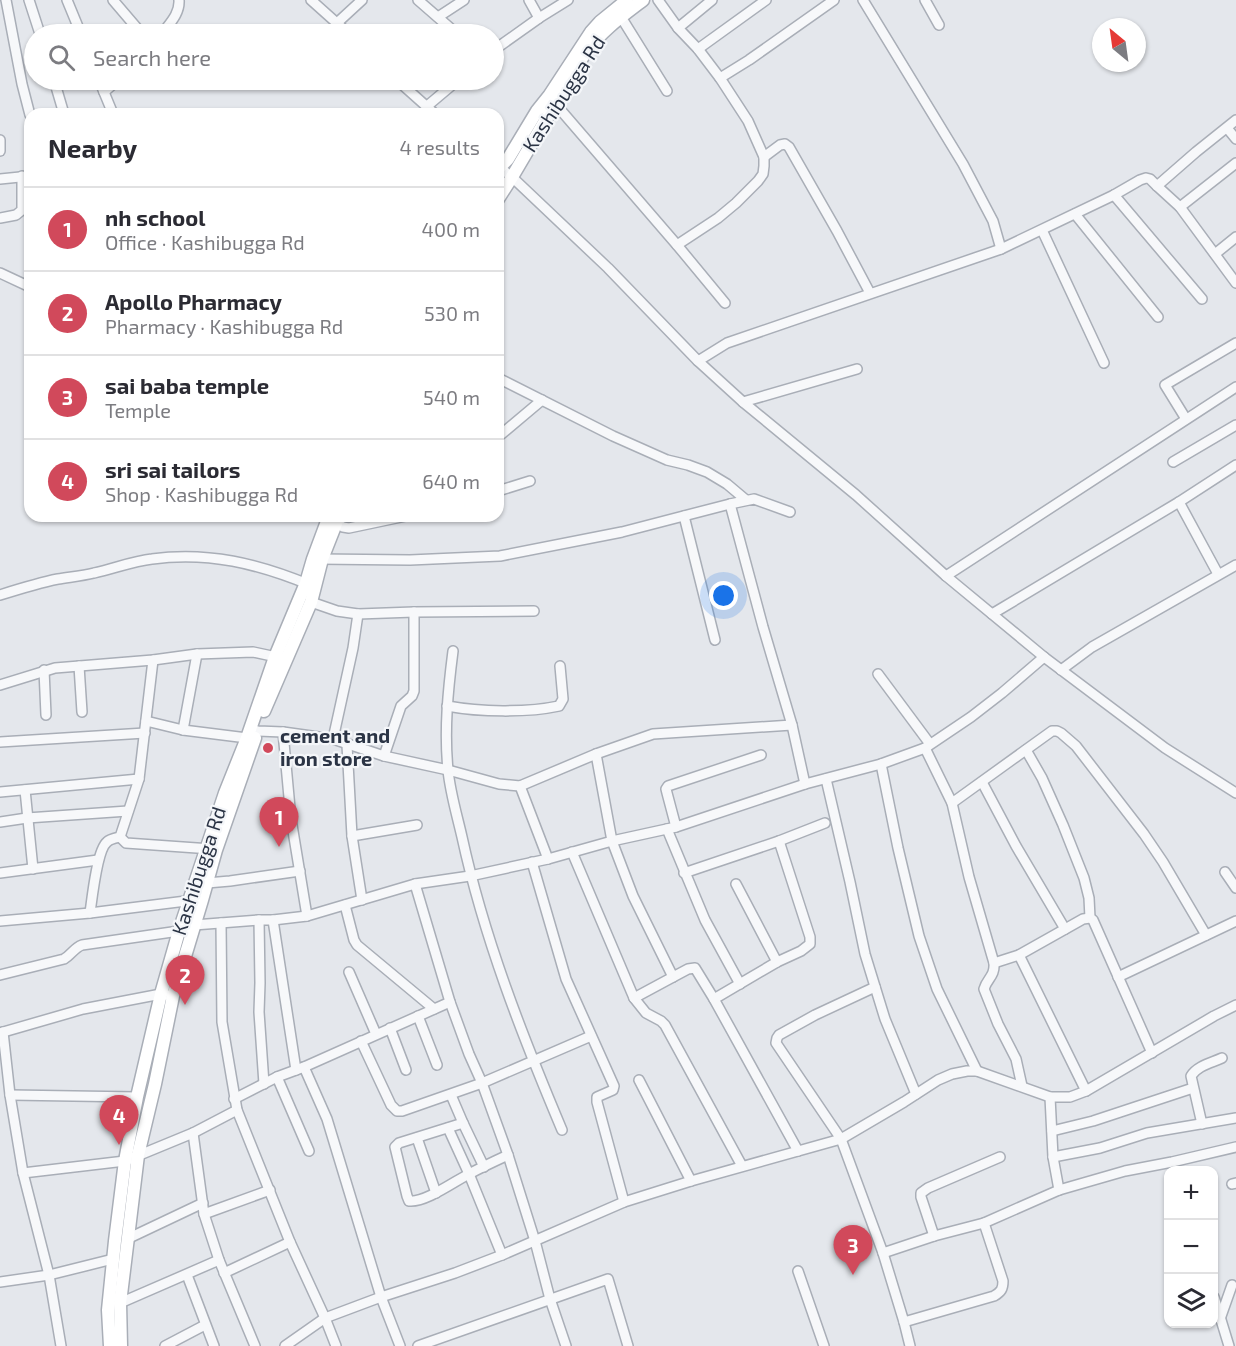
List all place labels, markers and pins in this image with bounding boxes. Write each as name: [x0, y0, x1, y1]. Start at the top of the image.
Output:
place label: cement and iron store: [280, 723, 390, 770]
marker: cement and iron store: [261, 741, 275, 755]
pin: 1: [260, 798, 298, 847]
pin: 2: [166, 956, 204, 1005]
pin: 4: [100, 1096, 138, 1145]
pin: 3: [834, 1226, 872, 1275]

